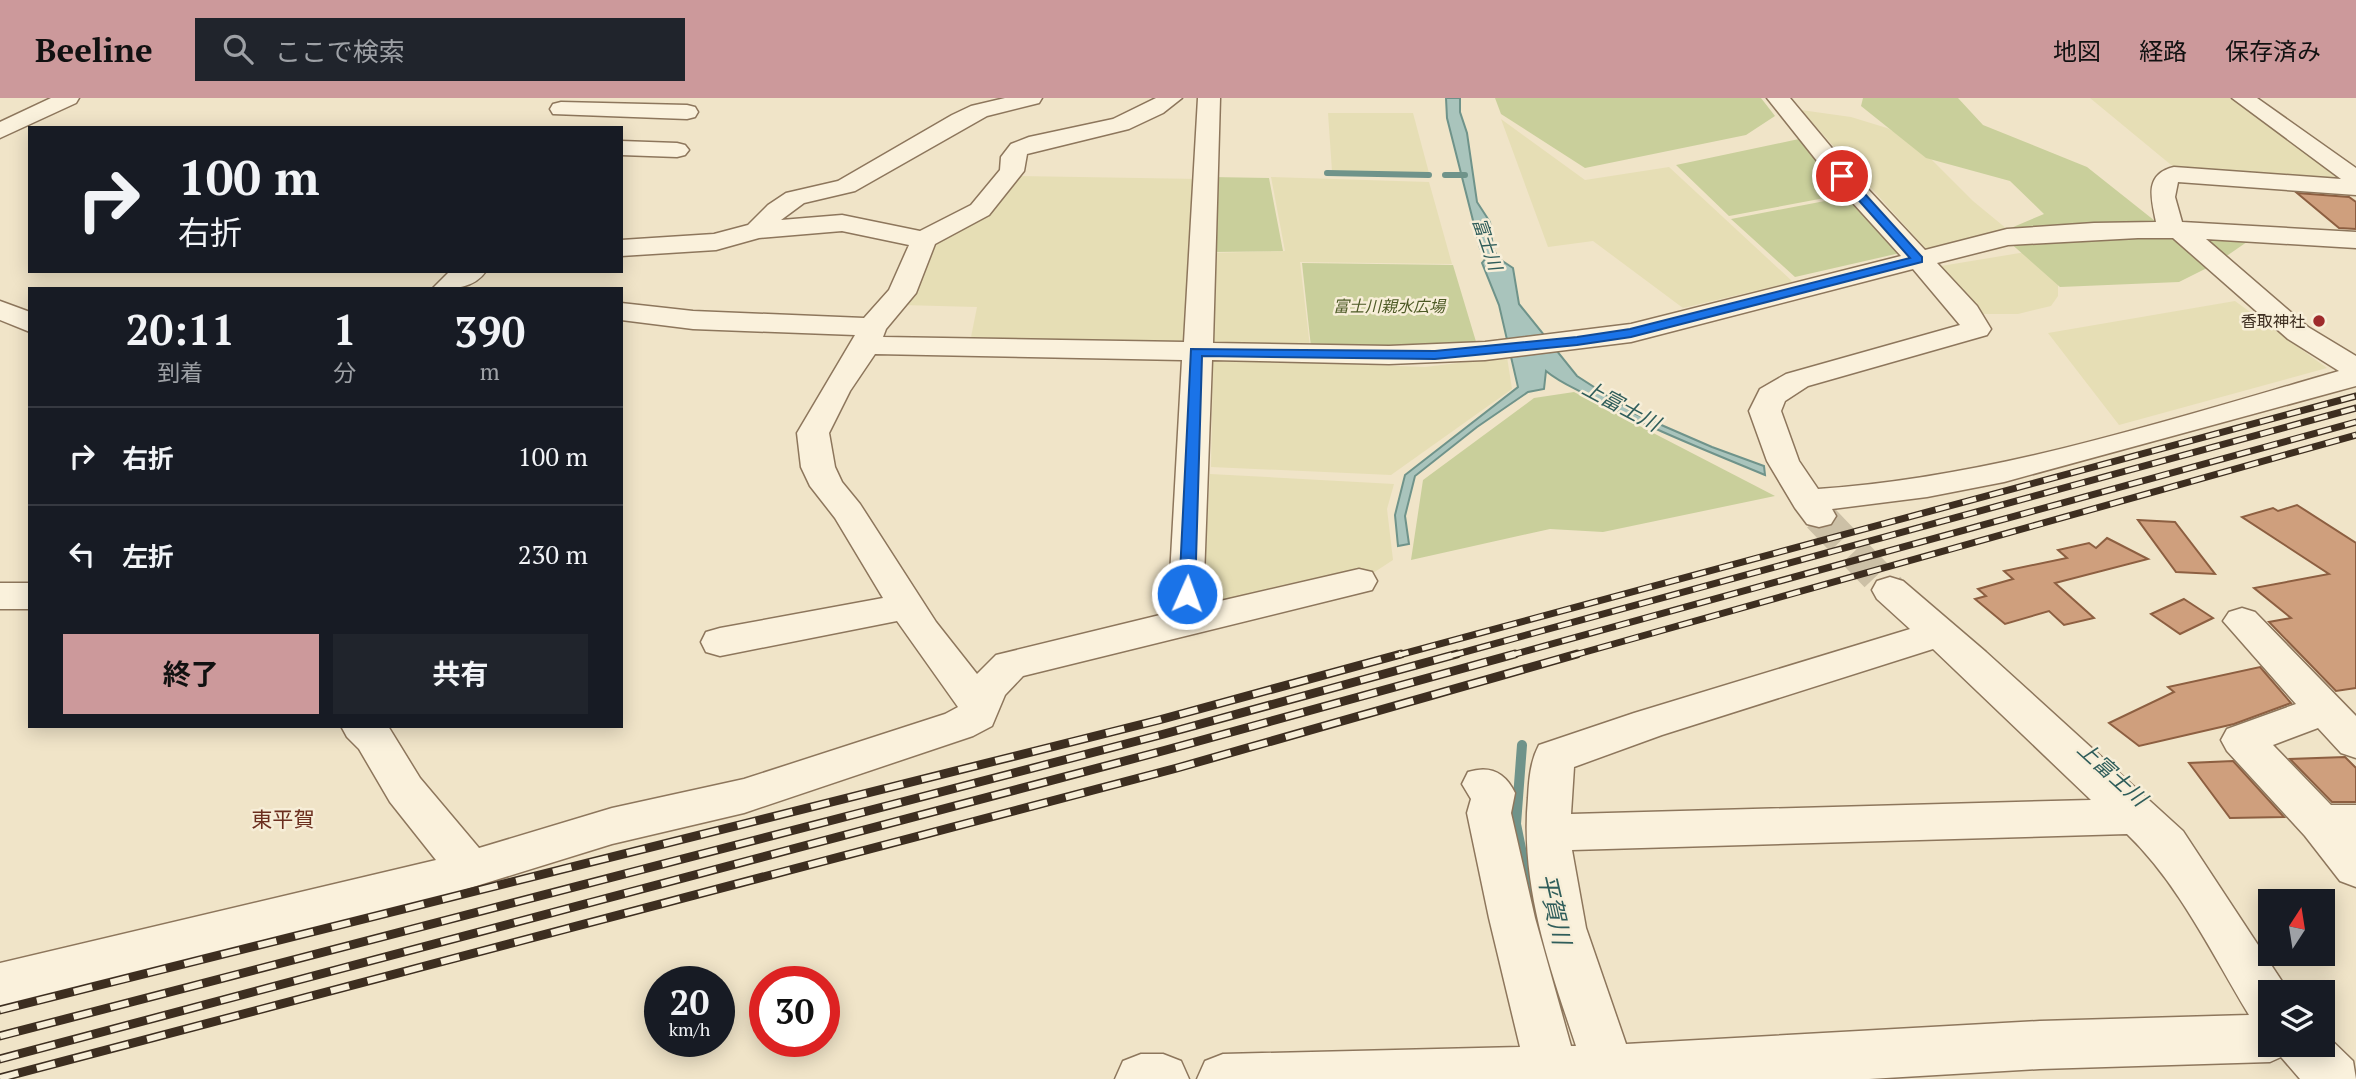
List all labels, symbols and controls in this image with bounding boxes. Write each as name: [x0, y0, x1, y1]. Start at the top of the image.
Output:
search box: [195, 18, 685, 81]
text: Beeline: [35, 28, 153, 71]
icon: search: [219, 30, 257, 68]
text: ここで検索: [275, 34, 405, 68]
text: 地図: [2053, 35, 2101, 67]
text: 経路: [2139, 35, 2187, 67]
text: 保存済み: [2225, 35, 2321, 67]
text: 100 m: [178, 144, 320, 209]
pin: [1812, 146, 1872, 206]
icon: right: [63, 154, 154, 245]
icon: arrive: [1823, 157, 1861, 195]
text: 右折: [178, 211, 242, 253]
water label: 富士川: [1468, 214, 1509, 275]
park label: 富士川親水広場: [1333, 295, 1447, 317]
text: 20:11: [126, 301, 235, 357]
text: 1: [333, 301, 356, 357]
text: 390: [454, 303, 525, 359]
place label: 香取神社: [2241, 310, 2305, 332]
marker: 香取神社: [2311, 313, 2327, 329]
text: m: [480, 356, 500, 387]
text: 到着: [157, 357, 203, 388]
text: 分: [333, 357, 356, 388]
water label: 上富士川: [1578, 373, 1667, 438]
icon: right: [63, 437, 101, 475]
text: 100 m: [518, 439, 588, 473]
text: 右折: [122, 441, 174, 475]
icon: left: [63, 535, 101, 573]
text: 230 m: [518, 537, 588, 571]
text: 左折: [122, 539, 174, 573]
position arrow: [1150, 557, 1224, 631]
button: 終了: [63, 634, 319, 714]
button: 共有: [333, 634, 588, 714]
water label: 上富士川: [2072, 735, 2155, 813]
district label: 東平賀: [252, 805, 315, 833]
water label: 平賀川: [1531, 870, 1579, 950]
north arrow: [2258, 889, 2334, 966]
map controls: [2258, 889, 2335, 1057]
speed limit sign: 30: [749, 966, 840, 1057]
text: 20: [670, 979, 709, 1025]
button: layers: [2258, 980, 2335, 1057]
text: km/h: [669, 1017, 710, 1041]

